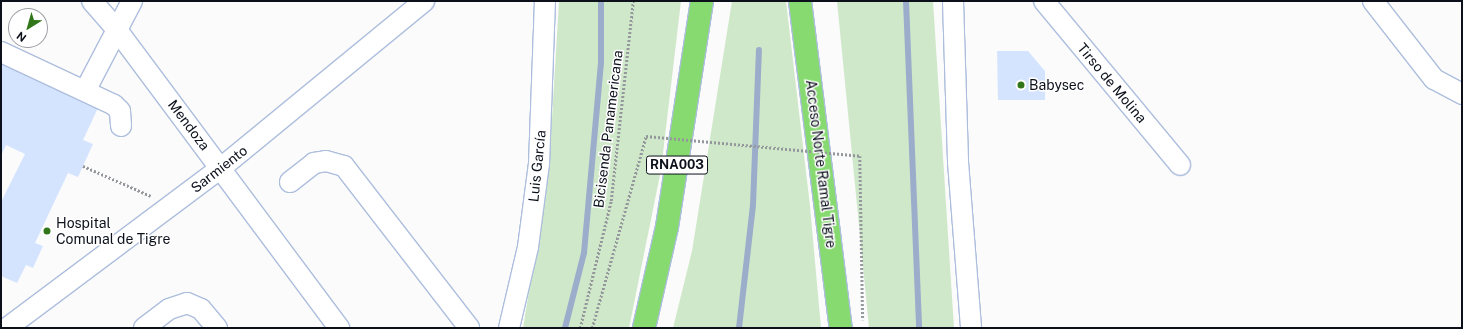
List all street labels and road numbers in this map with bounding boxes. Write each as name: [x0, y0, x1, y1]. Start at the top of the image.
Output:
street label: Tirso de Molina: [1074, 40, 1150, 126]
street label: Bicisenda Panamericana: [590, 49, 626, 209]
street label: Acceso Norte Ramal Tigre: [802, 79, 840, 249]
street label: Mendoza: [165, 96, 213, 154]
street label: Luis García: [525, 129, 549, 203]
street label: Sarmiento: [187, 142, 251, 196]
road number: RNA003: [646, 154, 708, 176]

